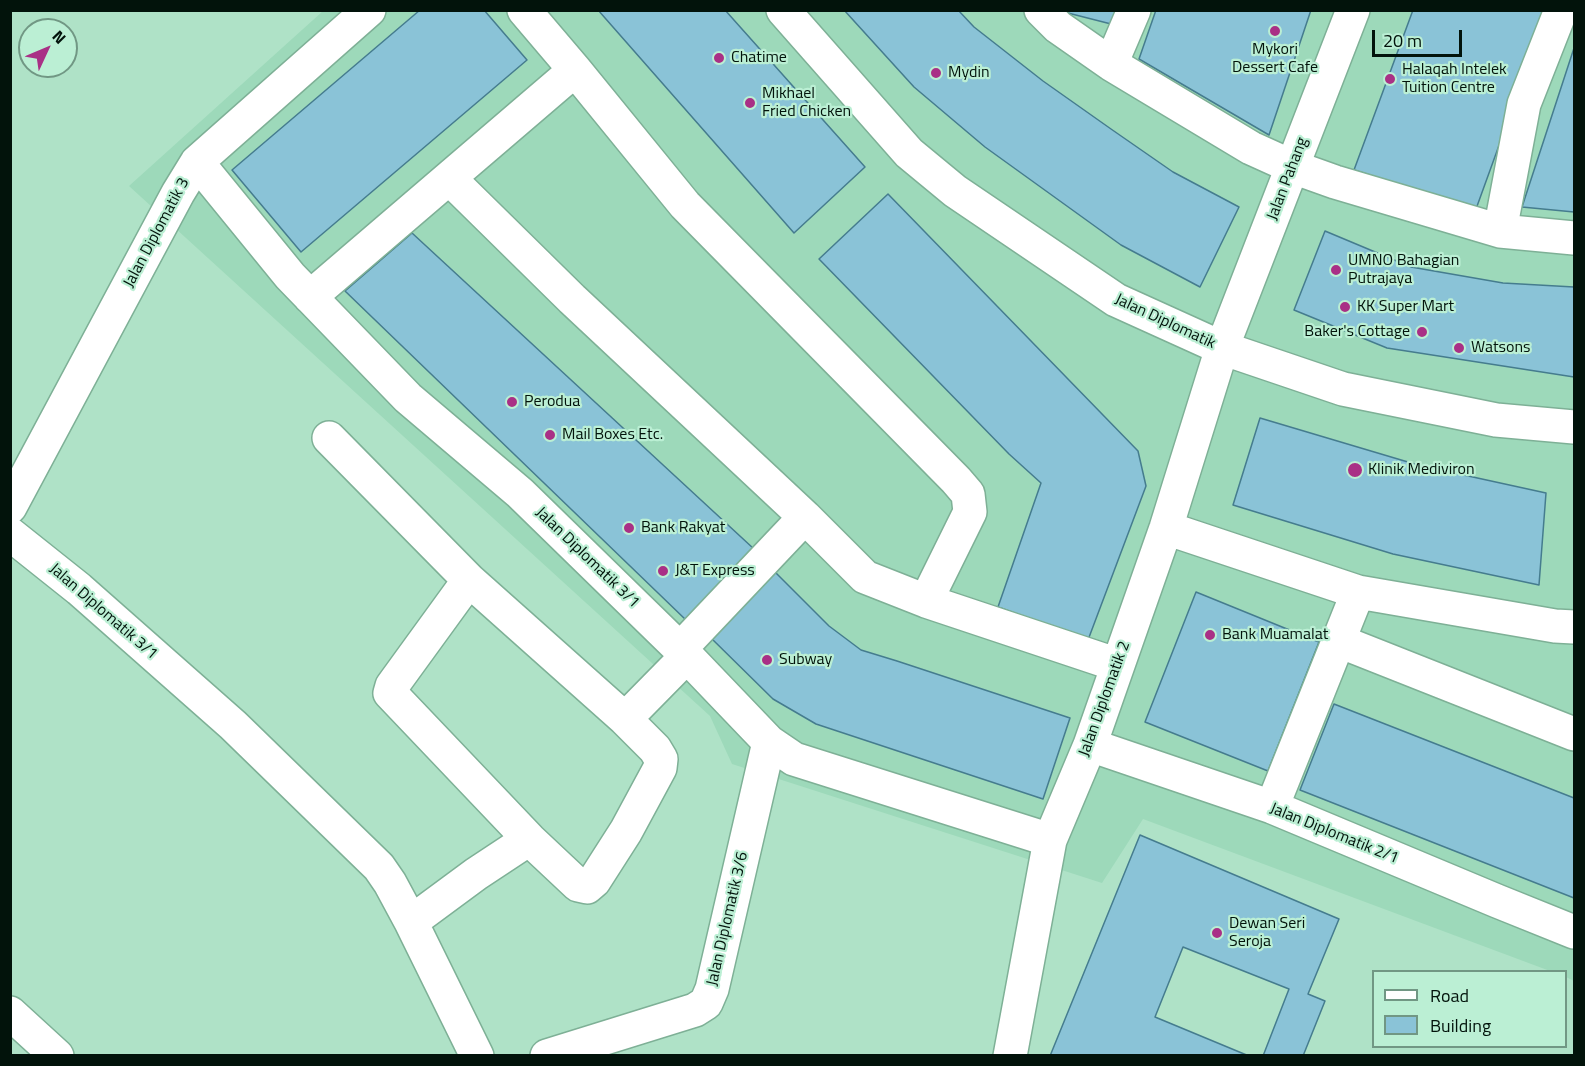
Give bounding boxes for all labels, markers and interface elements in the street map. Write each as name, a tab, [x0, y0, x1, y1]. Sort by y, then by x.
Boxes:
north arrow	[18, 18, 78, 78]
scale bar	[1375, 18, 1465, 56]
marker: Mykori Dessert Cafe	[1268, 24, 1282, 38]
text: N	[47, 25, 72, 49]
text: 20 m	[1383, 27, 1422, 54]
place label: Mykori Dessert Cafe	[1232, 40, 1318, 78]
place label: Chatime	[731, 48, 787, 68]
marker: Chatime	[712, 51, 726, 65]
place label: Halaqah Intelek Tuition Centre	[1402, 60, 1507, 98]
place label: Mydin	[948, 63, 990, 83]
marker: Mydin	[929, 66, 943, 80]
marker: Halaqah Intelek Tuition Centre	[1383, 72, 1397, 86]
place label: Mikhael Fried Chicken	[762, 84, 851, 122]
marker: Mikhael Fried Chicken	[743, 96, 757, 110]
street label: Jalan Pahang	[1263, 135, 1313, 223]
street label: Jalan Diplomatik 3	[120, 175, 194, 291]
place label: UMNO Bahagian Putrajaya	[1348, 251, 1459, 289]
marker: UMNO Bahagian Putrajaya	[1329, 263, 1343, 277]
street label: Jalan Diplomatik	[1112, 290, 1218, 354]
place label: KK Super Mart	[1357, 297, 1454, 317]
marker: KK Super Mart	[1338, 300, 1352, 314]
place label: Baker's Cottage	[1304, 322, 1410, 342]
marker: Baker's Cottage	[1415, 325, 1429, 339]
place label: Watsons	[1471, 338, 1530, 358]
marker: Watsons	[1452, 341, 1466, 355]
place label: Perodua	[524, 392, 580, 412]
marker: Perodua	[505, 395, 519, 409]
place label: Mail Boxes Etc.	[562, 425, 663, 445]
marker: Mail Boxes Etc.	[543, 428, 557, 442]
place label: Klinik Mediviron	[1368, 460, 1475, 480]
marker: Klinik Mediviron	[1346, 461, 1364, 479]
street label: Jalan Diplomatik 3/1	[531, 503, 643, 613]
place label: Bank Rakyat	[641, 518, 725, 538]
marker: Bank Rakyat	[622, 521, 636, 535]
street label: Jalan Diplomatik 3/1	[45, 560, 161, 664]
place label: J&T Express	[675, 561, 755, 581]
marker: J&T Express	[656, 564, 670, 578]
place label: Bank Muamalat	[1222, 625, 1328, 645]
marker: Bank Muamalat	[1203, 628, 1217, 642]
street label: Jalan Diplomatik 2	[1075, 639, 1135, 759]
place label: Subway	[779, 650, 832, 670]
marker: Subway	[760, 653, 774, 667]
street label: Jalan Diplomatik 2/1	[1267, 799, 1401, 869]
street label: Jalan Diplomatik 3/6	[703, 850, 753, 988]
place label: Dewan Seri Seroja	[1229, 914, 1305, 952]
marker: Dewan Seri Seroja	[1210, 926, 1224, 940]
legend	[1372, 970, 1567, 1048]
text: Road	[1430, 982, 1469, 1009]
text: Building	[1430, 1012, 1491, 1039]

